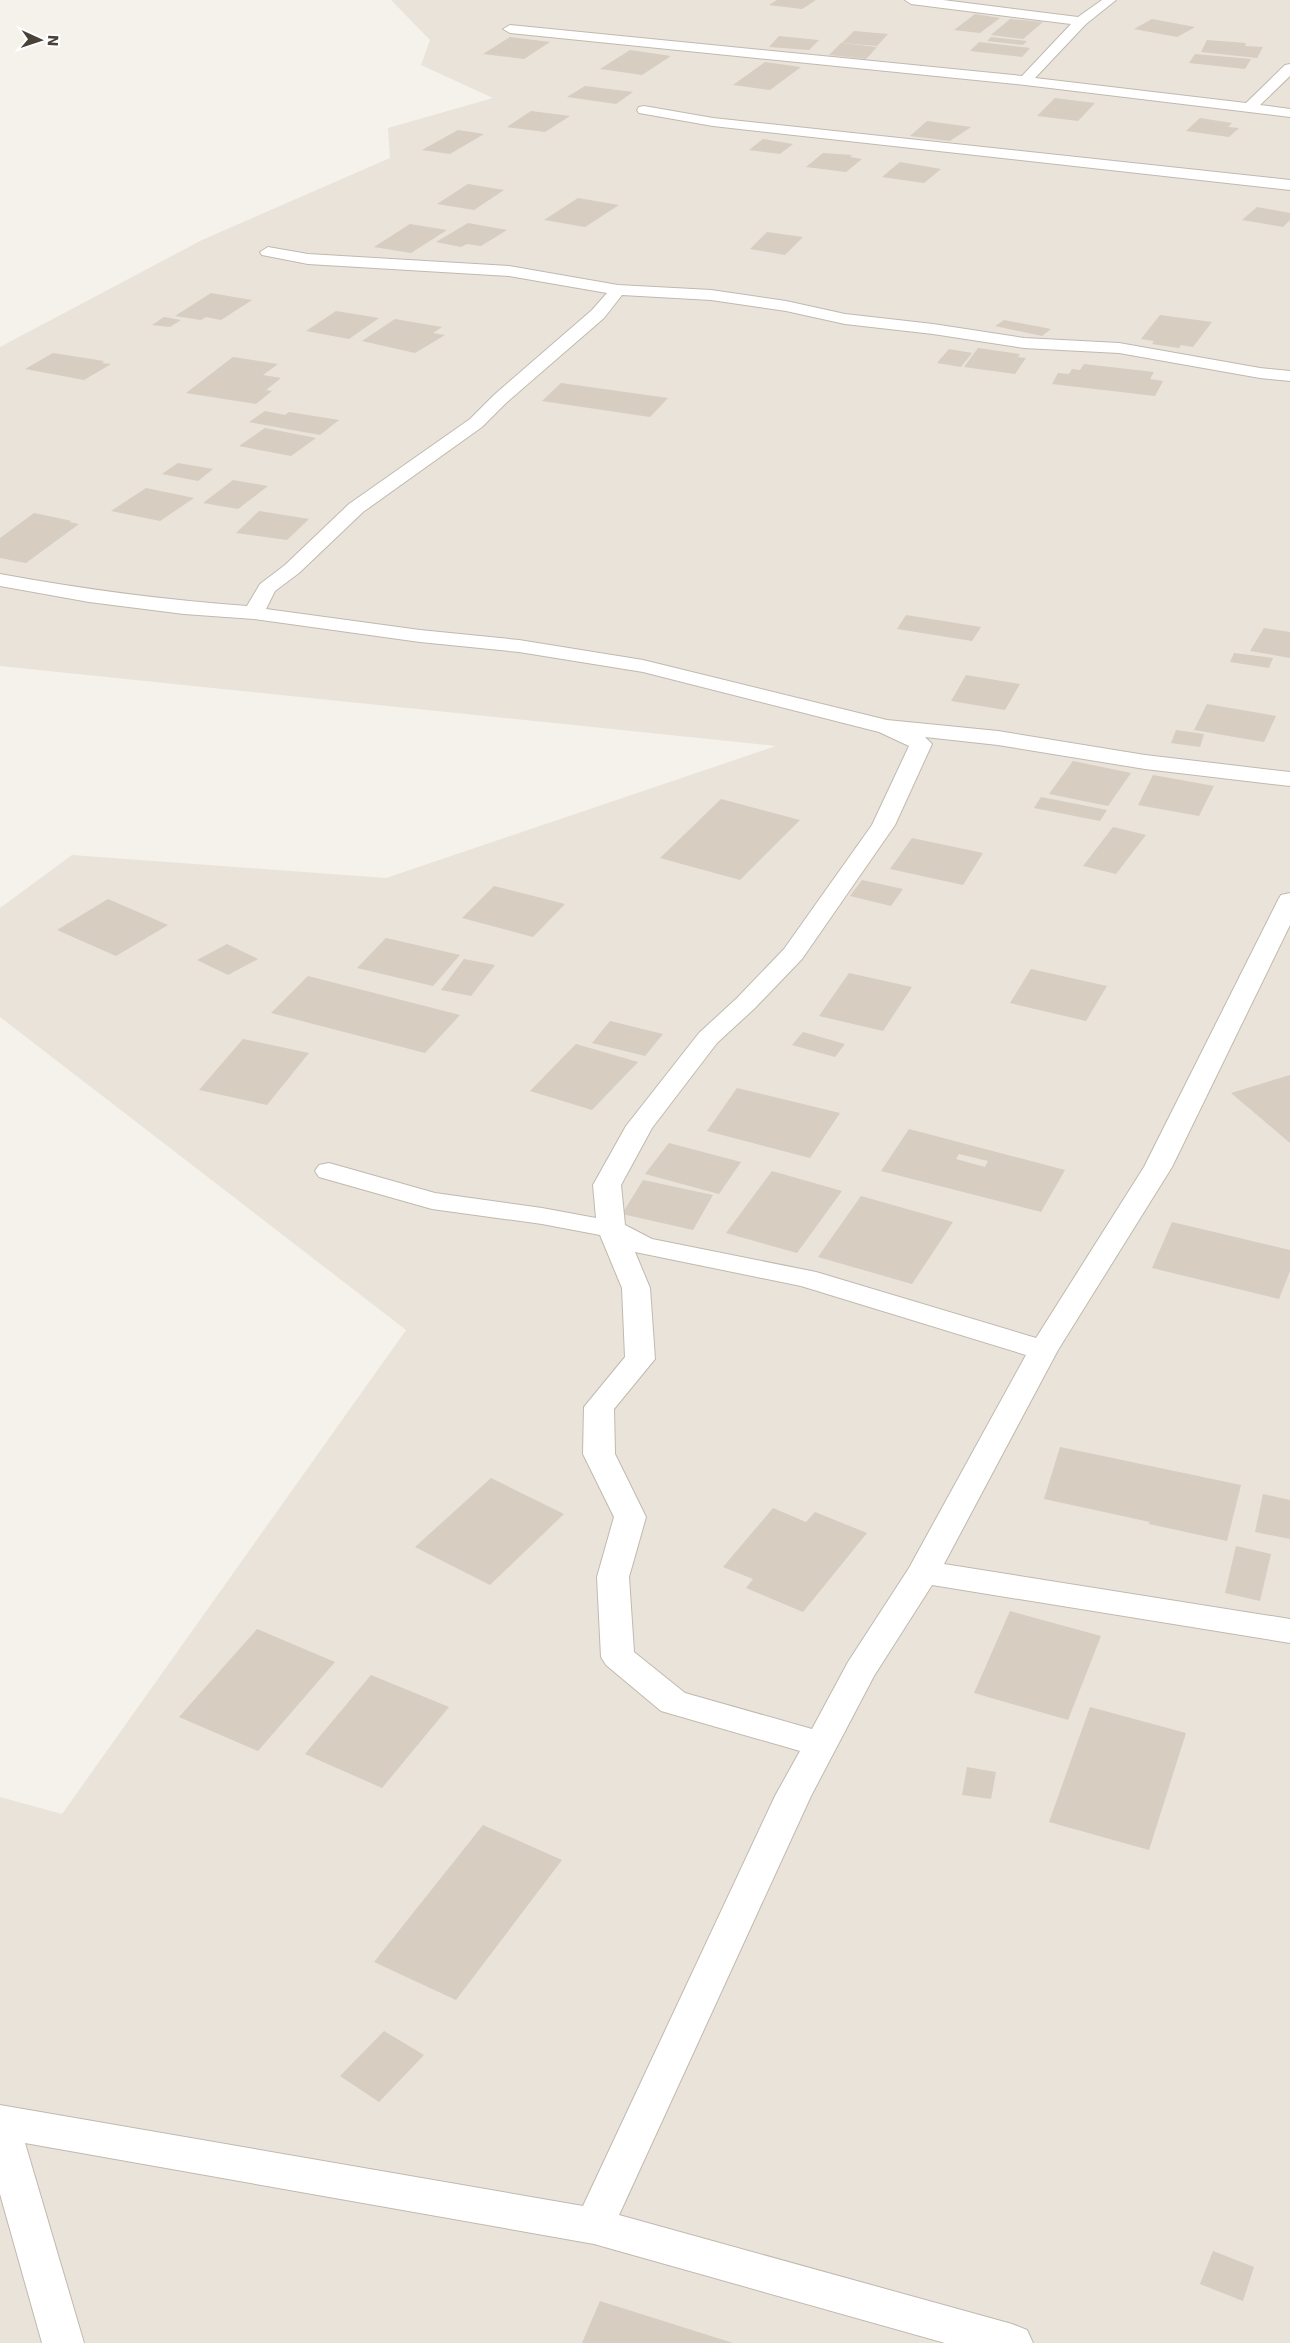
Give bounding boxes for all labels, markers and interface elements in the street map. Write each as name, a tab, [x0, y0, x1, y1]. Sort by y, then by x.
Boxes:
north arrow	[15, 15, 65, 65]
text: N	[45, 34, 61, 47]

